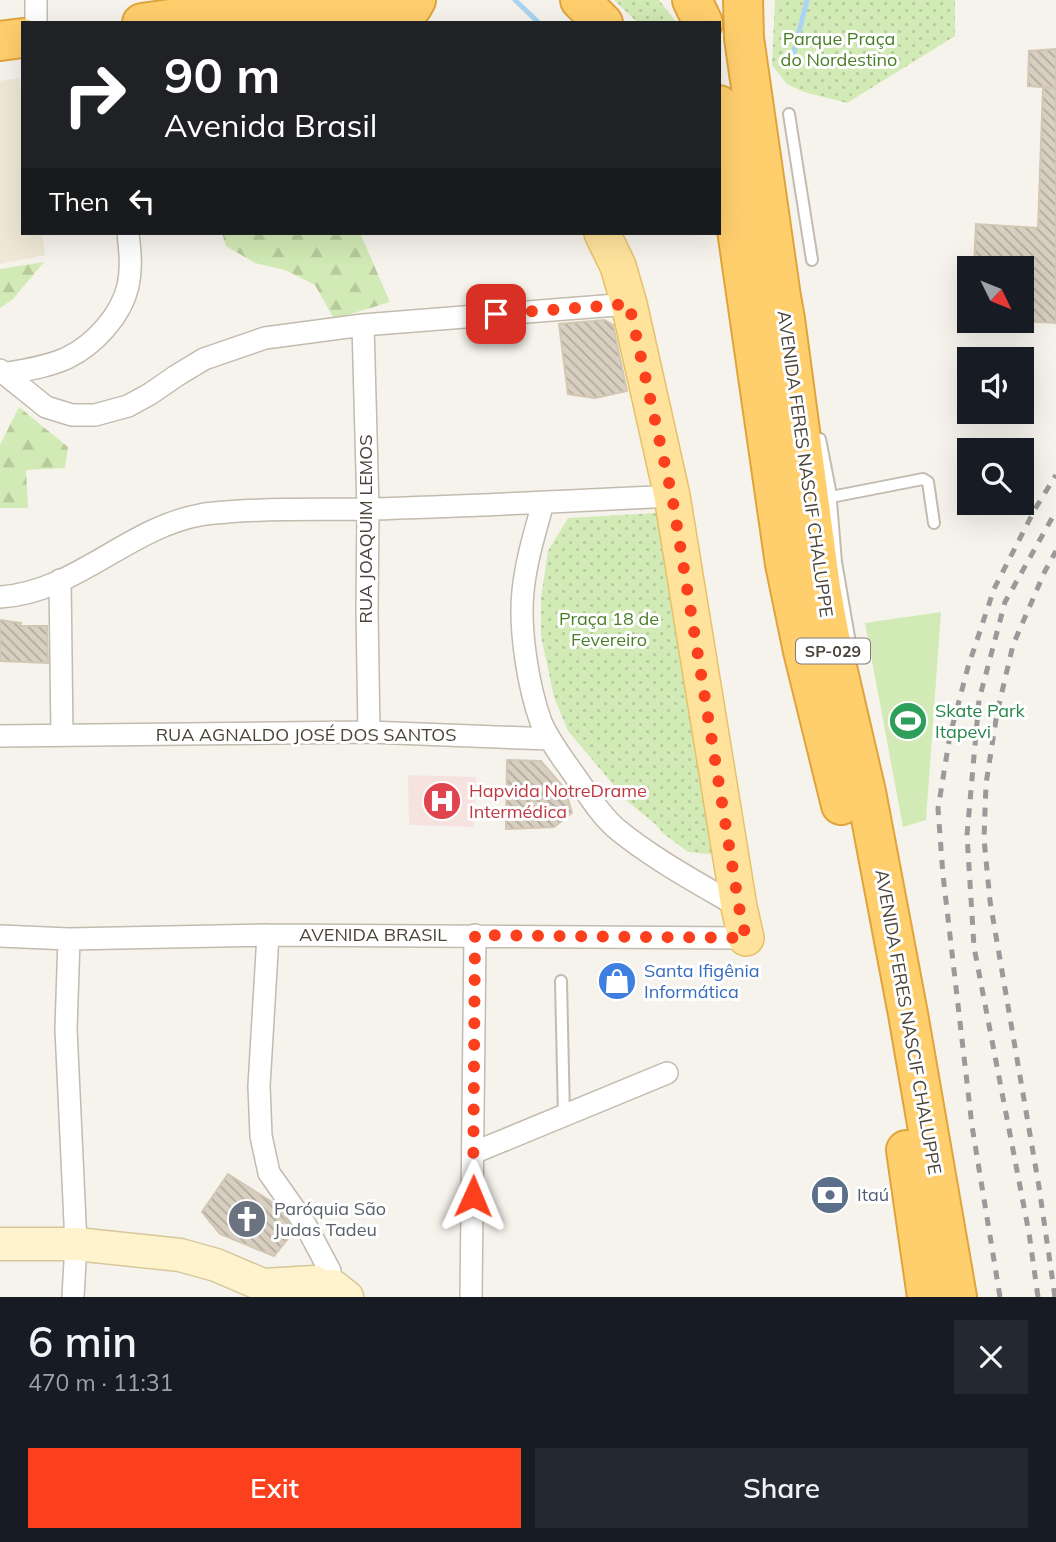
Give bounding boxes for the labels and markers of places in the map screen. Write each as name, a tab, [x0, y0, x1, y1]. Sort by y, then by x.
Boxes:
pin	[466, 284, 526, 344]
place label: Skate Park Itapevi	[935, 699, 1026, 743]
sports icon: Skate Park Itapevi	[887, 700, 929, 742]
place label: Hapvida NotreDrame Intermédica	[469, 779, 647, 823]
hospital icon: Hapvida NotreDrame Intermédica	[421, 780, 463, 822]
place label: Santa Ifigênia Informática	[644, 959, 760, 1003]
shop icon: Santa Ifigênia Informática	[596, 960, 638, 1002]
bank icon: Itaú	[809, 1174, 851, 1216]
place label: Itaú	[857, 1183, 889, 1206]
place label: Paróquia São Judas Tadeu	[274, 1197, 386, 1241]
church icon: Paróquia São Judas Tadeu	[226, 1198, 268, 1240]

